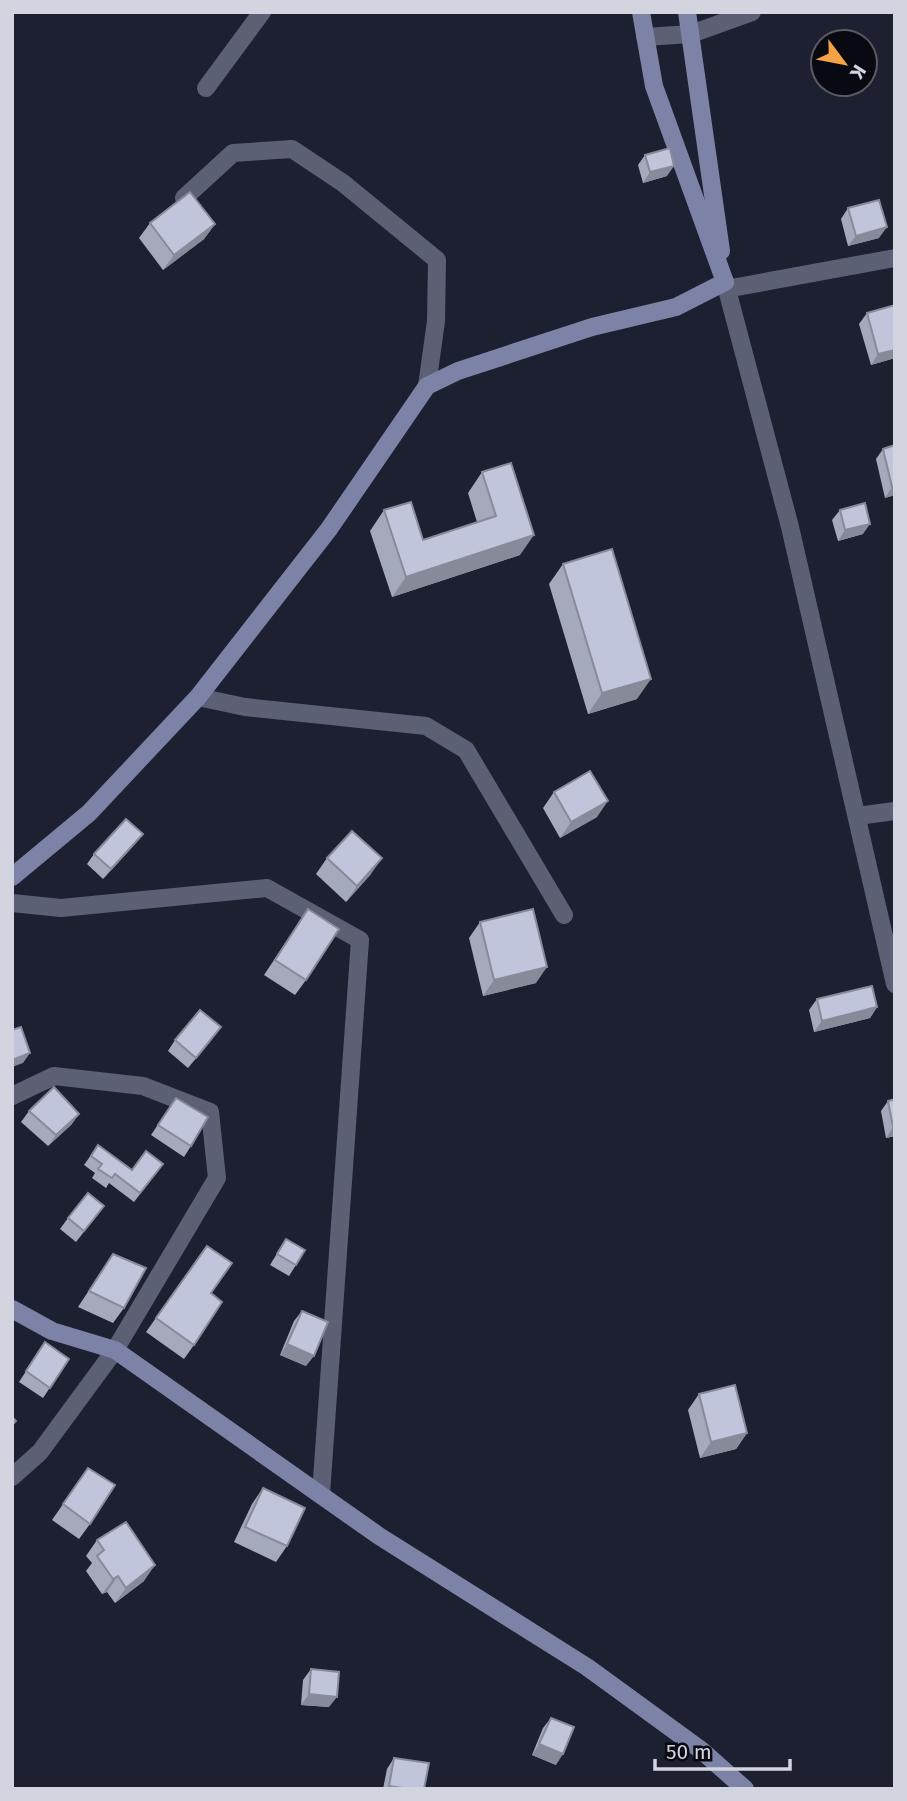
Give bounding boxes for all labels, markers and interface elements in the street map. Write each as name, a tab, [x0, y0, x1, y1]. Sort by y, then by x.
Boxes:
north arrow	[809, 28, 879, 98]
text: K	[845, 61, 871, 84]
scale bar	[655, 1728, 790, 1772]
text: 50 m	[666, 1739, 712, 1765]

